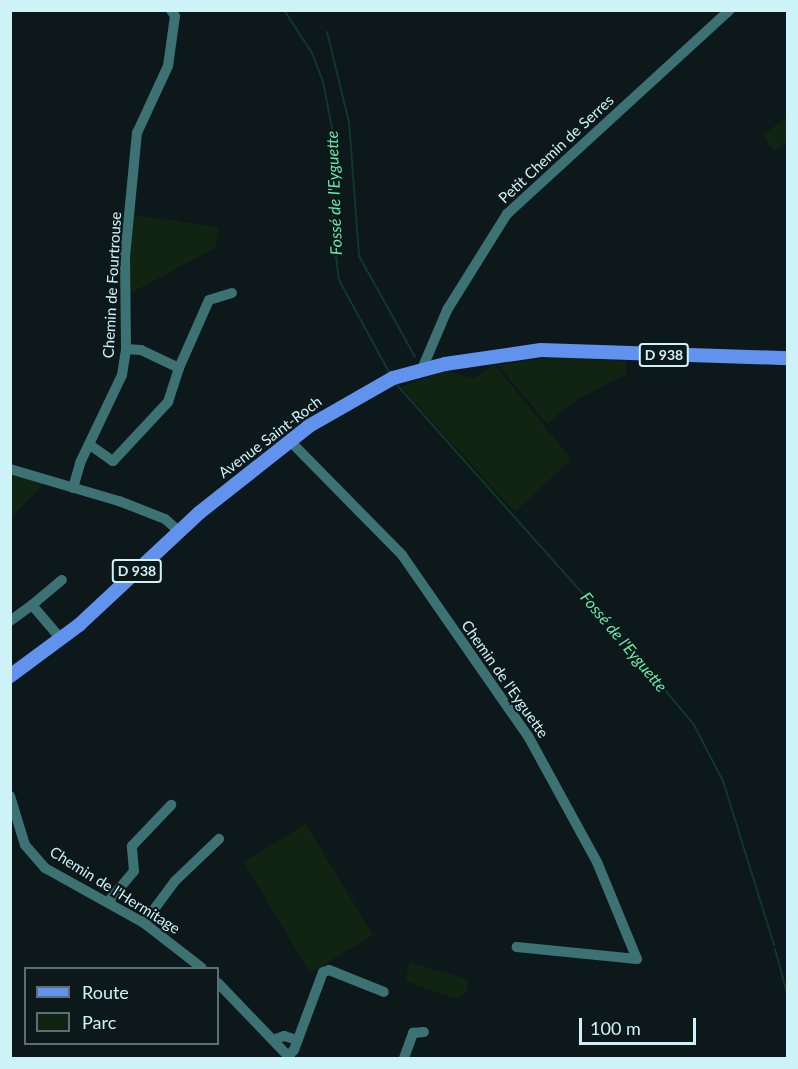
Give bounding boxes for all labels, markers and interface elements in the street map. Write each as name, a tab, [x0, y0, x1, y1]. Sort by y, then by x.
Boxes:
street label: Petit Chemin de Serres	[495, 91, 617, 207]
water label: Fossé de l'Eyguette	[322, 131, 346, 255]
street label: Chemin de Fourtrouse	[99, 211, 125, 359]
road number: D 938	[638, 344, 690, 366]
street label: Avenue Saint-Roch	[215, 392, 325, 482]
road number: D 938	[112, 560, 162, 582]
water label: Fossé de l'Eyguette	[577, 588, 671, 696]
street label: Chemin de l'Eyguette	[458, 617, 552, 741]
street label: Chemin de l'Hermitage	[47, 843, 183, 937]
legend	[24, 967, 219, 1045]
text: Route	[82, 981, 129, 1003]
scale bar	[582, 1006, 699, 1044]
text: Parc	[82, 1011, 116, 1033]
text: 100 m	[590, 1017, 641, 1039]

